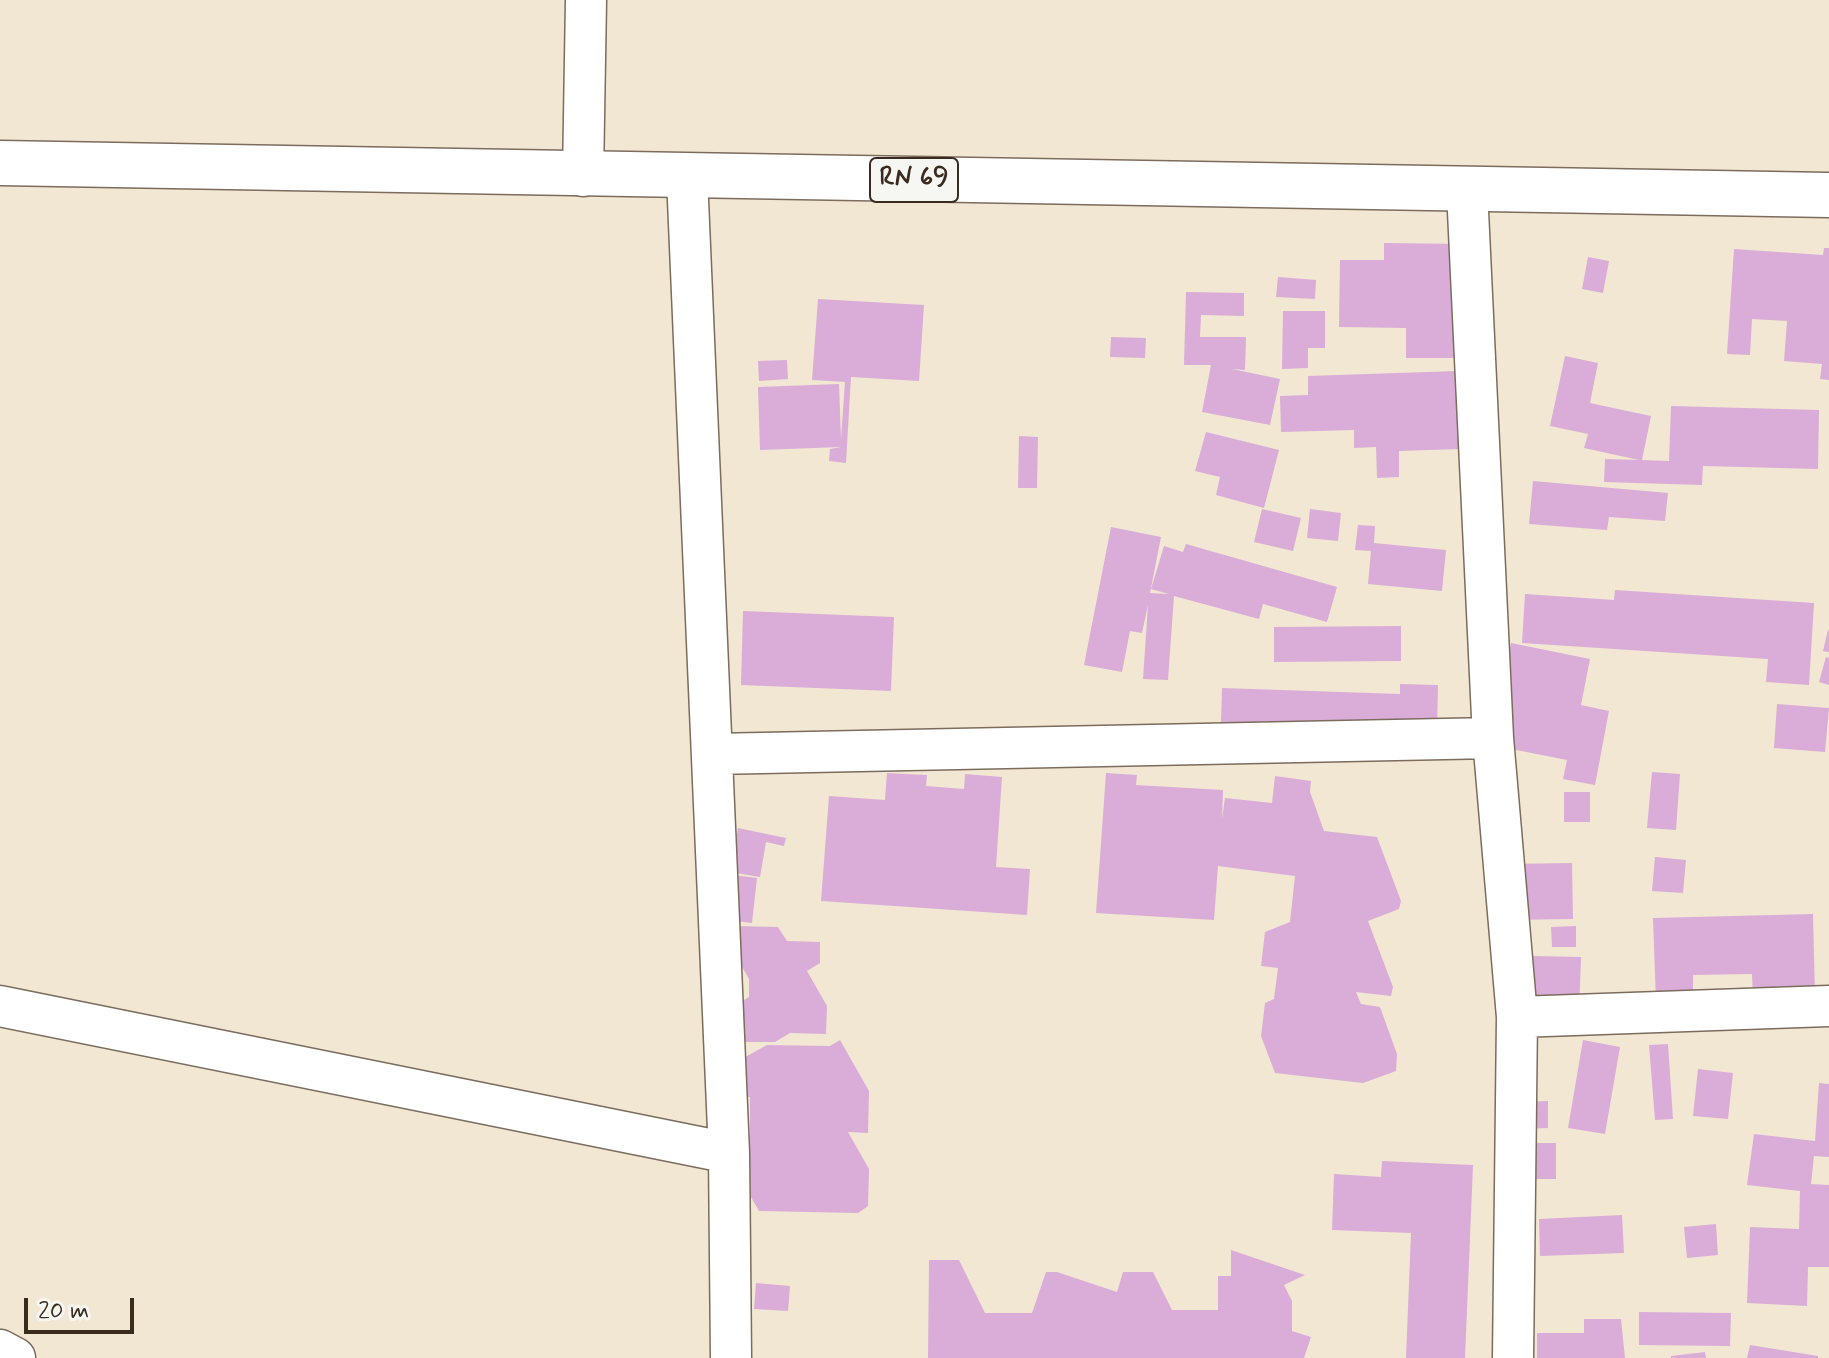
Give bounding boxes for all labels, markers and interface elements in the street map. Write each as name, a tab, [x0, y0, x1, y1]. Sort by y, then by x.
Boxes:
road number: RN 69	[870, 158, 958, 202]
scale bar	[28, 1282, 138, 1332]
text: 20 m	[38, 1296, 89, 1327]

